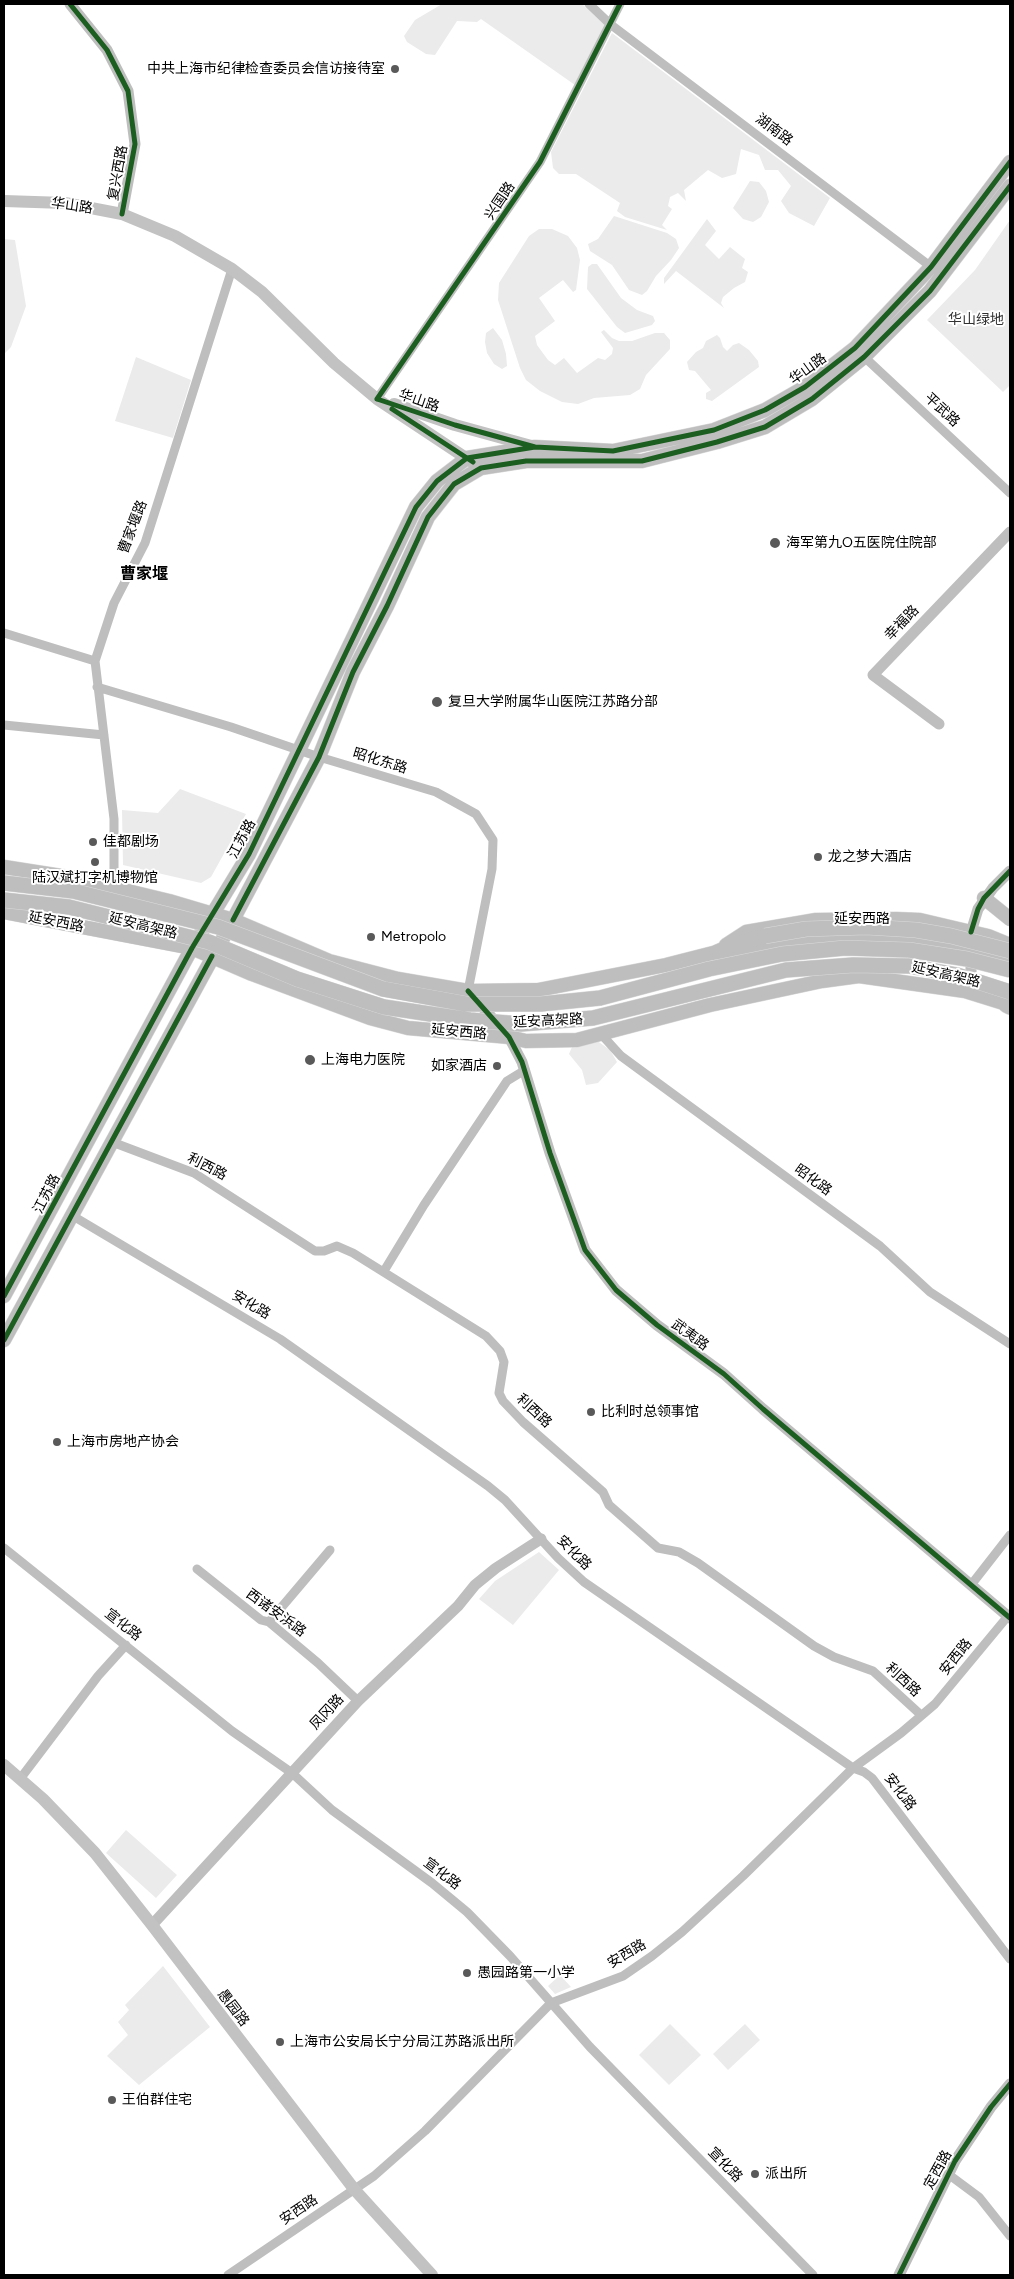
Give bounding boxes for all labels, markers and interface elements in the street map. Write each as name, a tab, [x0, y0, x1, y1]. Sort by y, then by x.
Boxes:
place label: 中共上海市纪律检查委员会信访接待室	[147, 61, 385, 77]
marker: 中共上海市纪律检查委员会信访接待室	[389, 63, 401, 75]
street label: 湖南路	[752, 111, 796, 149]
street label: 复兴西路	[105, 144, 131, 202]
street label: 兴国路	[481, 179, 519, 223]
street label: 华山路	[50, 195, 94, 217]
park label: 华山绿地	[948, 312, 1004, 328]
street label: 华山路	[786, 350, 830, 388]
street label: 华山路	[396, 386, 442, 416]
street label: 平武路	[921, 390, 963, 430]
street label: 曹家堰路	[115, 498, 151, 556]
place label: 海军第九O五医院住院部	[786, 535, 937, 551]
marker: 海军第九O五医院住院部	[768, 536, 782, 550]
district label: 曹家堰	[120, 564, 168, 584]
street label: 幸福路	[881, 602, 923, 644]
place label: 复旦大学附属华山医院江苏路分部	[448, 694, 658, 710]
marker: 复旦大学附属华山医院江苏路分部	[430, 695, 444, 709]
street label: 昭化东路	[351, 745, 409, 777]
street label: 江苏路	[225, 817, 259, 861]
place label: 佳都剧场	[103, 834, 159, 850]
marker: 佳都剧场	[87, 836, 99, 848]
place label: 龙之梦大酒店	[828, 849, 912, 865]
marker: 龙之梦大酒店	[812, 851, 824, 863]
marker: 陆汉斌打字机博物馆	[89, 856, 101, 868]
place label: 陆汉斌打字机博物馆	[32, 870, 158, 886]
street label: 延安西路	[27, 908, 85, 936]
street label: 延安高架路	[107, 909, 179, 943]
street label: 延安西路	[834, 911, 890, 927]
place label: Metropolo	[381, 929, 446, 945]
marker: Metropolo	[365, 931, 377, 943]
street label: 延安高架路	[910, 959, 982, 991]
street label: 延安高架路	[513, 1011, 583, 1031]
street label: 延安西路	[430, 1021, 488, 1043]
place label: 上海电力医院	[321, 1052, 405, 1068]
marker: 上海电力医院	[303, 1053, 317, 1067]
place label: 如家酒店	[431, 1058, 487, 1074]
marker: 如家酒店	[491, 1060, 503, 1072]
street label: 利西路	[184, 1150, 230, 1184]
street label: 昭化路	[791, 1161, 835, 1199]
street label: 江苏路	[30, 1171, 64, 1217]
street label: 安化路	[229, 1287, 273, 1323]
street label: 武夷路	[668, 1316, 712, 1354]
street label: 利西路	[513, 1391, 555, 1431]
place label: 比利时总领事馆	[601, 1404, 699, 1420]
marker: 比利时总领事馆	[585, 1406, 597, 1418]
place label: 上海市房地产协会	[67, 1434, 179, 1450]
marker: 上海市房地产协会	[51, 1436, 63, 1448]
street label: 安化路	[553, 1532, 595, 1574]
street label: 西诸安浜路	[243, 1586, 309, 1640]
street label: 宣化路	[101, 1605, 145, 1645]
street label: 安西路	[936, 1635, 976, 1679]
street label: 利西路	[882, 1660, 924, 1700]
street label: 凤冈路	[307, 1691, 347, 1733]
street label: 安化路	[881, 1770, 919, 1814]
street label: 宣化路	[420, 1855, 464, 1893]
street label: 安西路	[605, 1936, 649, 1972]
place label: 愚园路第一小学	[477, 1965, 575, 1981]
marker: 愚园路第一小学	[461, 1967, 473, 1979]
street label: 愚园路	[214, 1986, 252, 2030]
place label: 上海市公安局长宁分局江苏路派出所	[290, 2034, 514, 2050]
marker: 上海市公安局长宁分局江苏路派出所	[274, 2036, 286, 2048]
place label: 王伯群住宅	[122, 2092, 192, 2108]
marker: 王伯群住宅	[106, 2094, 118, 2106]
street label: 宣化路	[704, 2144, 746, 2186]
street label: 定西路	[920, 2148, 956, 2192]
place label: 派出所	[765, 2166, 807, 2182]
marker: 派出所	[749, 2168, 761, 2180]
street label: 安西路	[277, 2191, 321, 2229]

